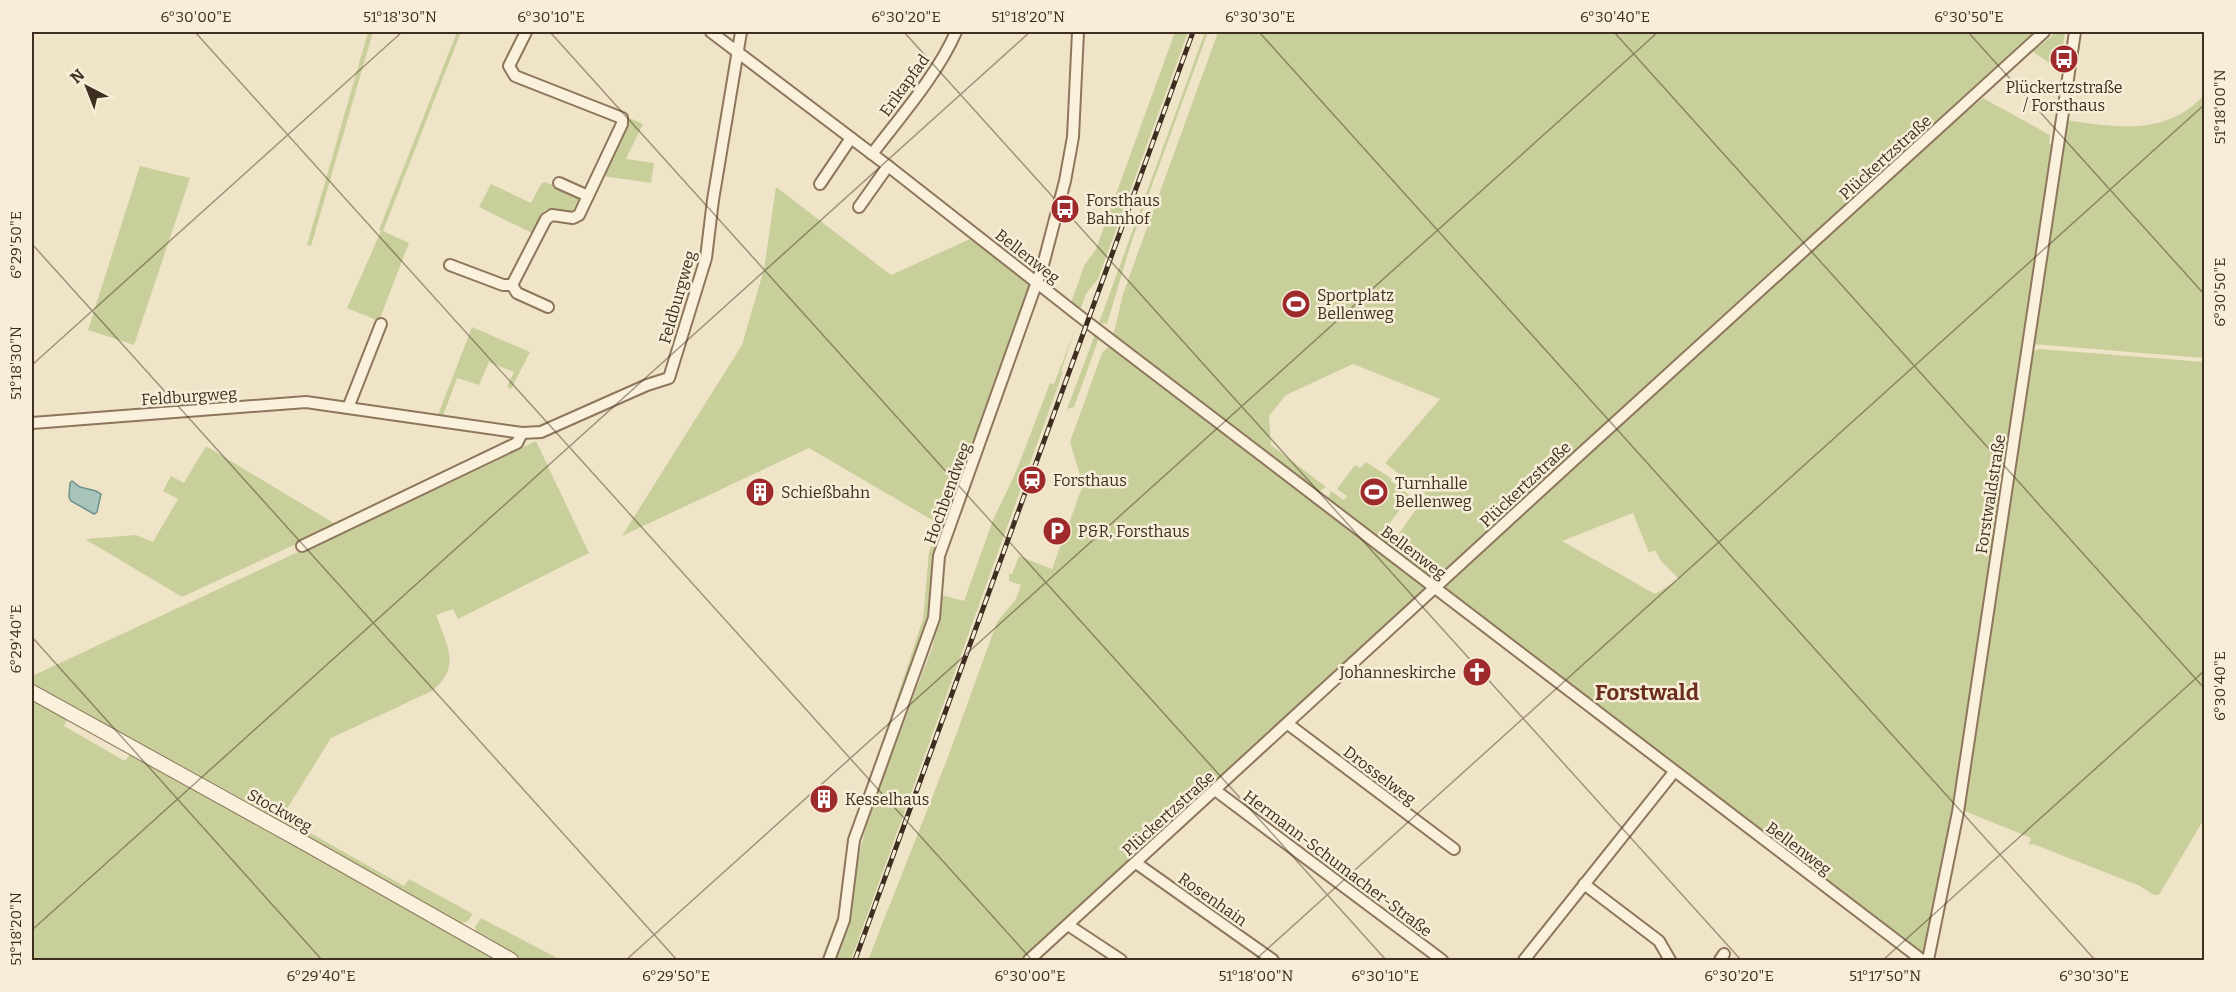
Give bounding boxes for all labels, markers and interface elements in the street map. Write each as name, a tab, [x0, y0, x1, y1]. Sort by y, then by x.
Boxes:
text: 6°30'00"E	[161, 8, 231, 26]
text: 51°18'30"N	[363, 8, 437, 26]
text: 6°30'10"E	[517, 8, 585, 26]
text: 6°30'20"E	[871, 8, 941, 26]
text: 51°18'20"N	[991, 8, 1065, 26]
text: 6°30'30"E	[1225, 8, 1295, 26]
text: 6°30'40"E	[1580, 8, 1650, 26]
text: 6°30'50"E	[1934, 8, 2004, 26]
bus stop icon: Plückertzstraße / Forsthaus	[2048, 43, 2080, 75]
street label: Erikapfad	[876, 50, 934, 120]
north arrow	[57, 57, 117, 117]
text: N	[66, 65, 88, 87]
text: 51°18'00"N	[2211, 69, 2229, 145]
place label: Plückertzstraße / Forsthaus	[2005, 78, 2123, 115]
street label: Plückertzstraße	[1835, 111, 1935, 204]
place label: Forsthaus Bahnhof	[1086, 191, 1160, 228]
bus stop icon: Forsthaus Bahnhof	[1049, 193, 1081, 225]
text: 6°29'50"E	[7, 211, 25, 279]
street label: Bellenweg	[992, 225, 1064, 288]
street label: Feldburgweg	[655, 248, 700, 346]
text: 6°30'50"E	[2211, 257, 2229, 327]
place label: Sportplatz Bellenweg	[1317, 286, 1394, 323]
sports icon: Sportplatz Bellenweg	[1280, 288, 1312, 320]
text: 51°18'30"N	[7, 326, 25, 400]
street label: Feldburgweg	[140, 384, 238, 409]
street label: Forstwaldstraße	[1972, 433, 2009, 555]
street label: Plückertzstraße	[1476, 437, 1575, 531]
street label: Hochbendweg	[920, 440, 975, 547]
station icon: Forsthaus	[1016, 464, 1048, 496]
place label: Forsthaus	[1053, 471, 1127, 490]
place label: Turnhalle Bellenweg	[1395, 474, 1472, 511]
building icon: Schießbahn	[744, 476, 776, 508]
sports icon: Turnhalle Bellenweg	[1358, 476, 1390, 508]
place label: Schießbahn	[781, 483, 870, 502]
parking icon: P&R, Forsthaus	[1041, 515, 1073, 547]
place label: P&R, Forsthaus	[1078, 522, 1190, 541]
street label: Bellenweg	[1377, 522, 1450, 583]
text: 6°29'40"E	[7, 605, 25, 673]
text: 6°30'40"E	[2211, 651, 2229, 721]
church icon: Johanneskirche	[1461, 656, 1493, 688]
place label: Johanneskirche	[1338, 663, 1456, 682]
district label: Forstwald	[1595, 679, 1699, 706]
street label: Drosselweg	[1340, 742, 1420, 809]
street label: Plückertzstraße	[1118, 767, 1218, 860]
building icon: Kesselhaus	[808, 783, 840, 815]
street label: Stockweg	[244, 785, 316, 836]
street label: Hermann-Schumacher-Straße	[1240, 786, 1436, 941]
place label: Kesselhaus	[845, 790, 929, 809]
street label: Bellenweg	[1762, 818, 1835, 879]
street label: Rosenhain	[1175, 869, 1251, 930]
text: 51°18'20"N	[7, 892, 25, 966]
text: 6°29'40"E	[287, 967, 355, 985]
text: 6°29'50"E	[642, 967, 710, 985]
text: 6°30'00"E	[995, 967, 1065, 985]
text: 51°18'00"N	[1218, 967, 1294, 985]
text: 6°30'10"E	[1351, 967, 1419, 985]
text: 6°30'20"E	[1704, 967, 1774, 985]
text: 51°17'50"N	[1849, 967, 1921, 985]
text: 6°30'30"E	[2059, 967, 2129, 985]

